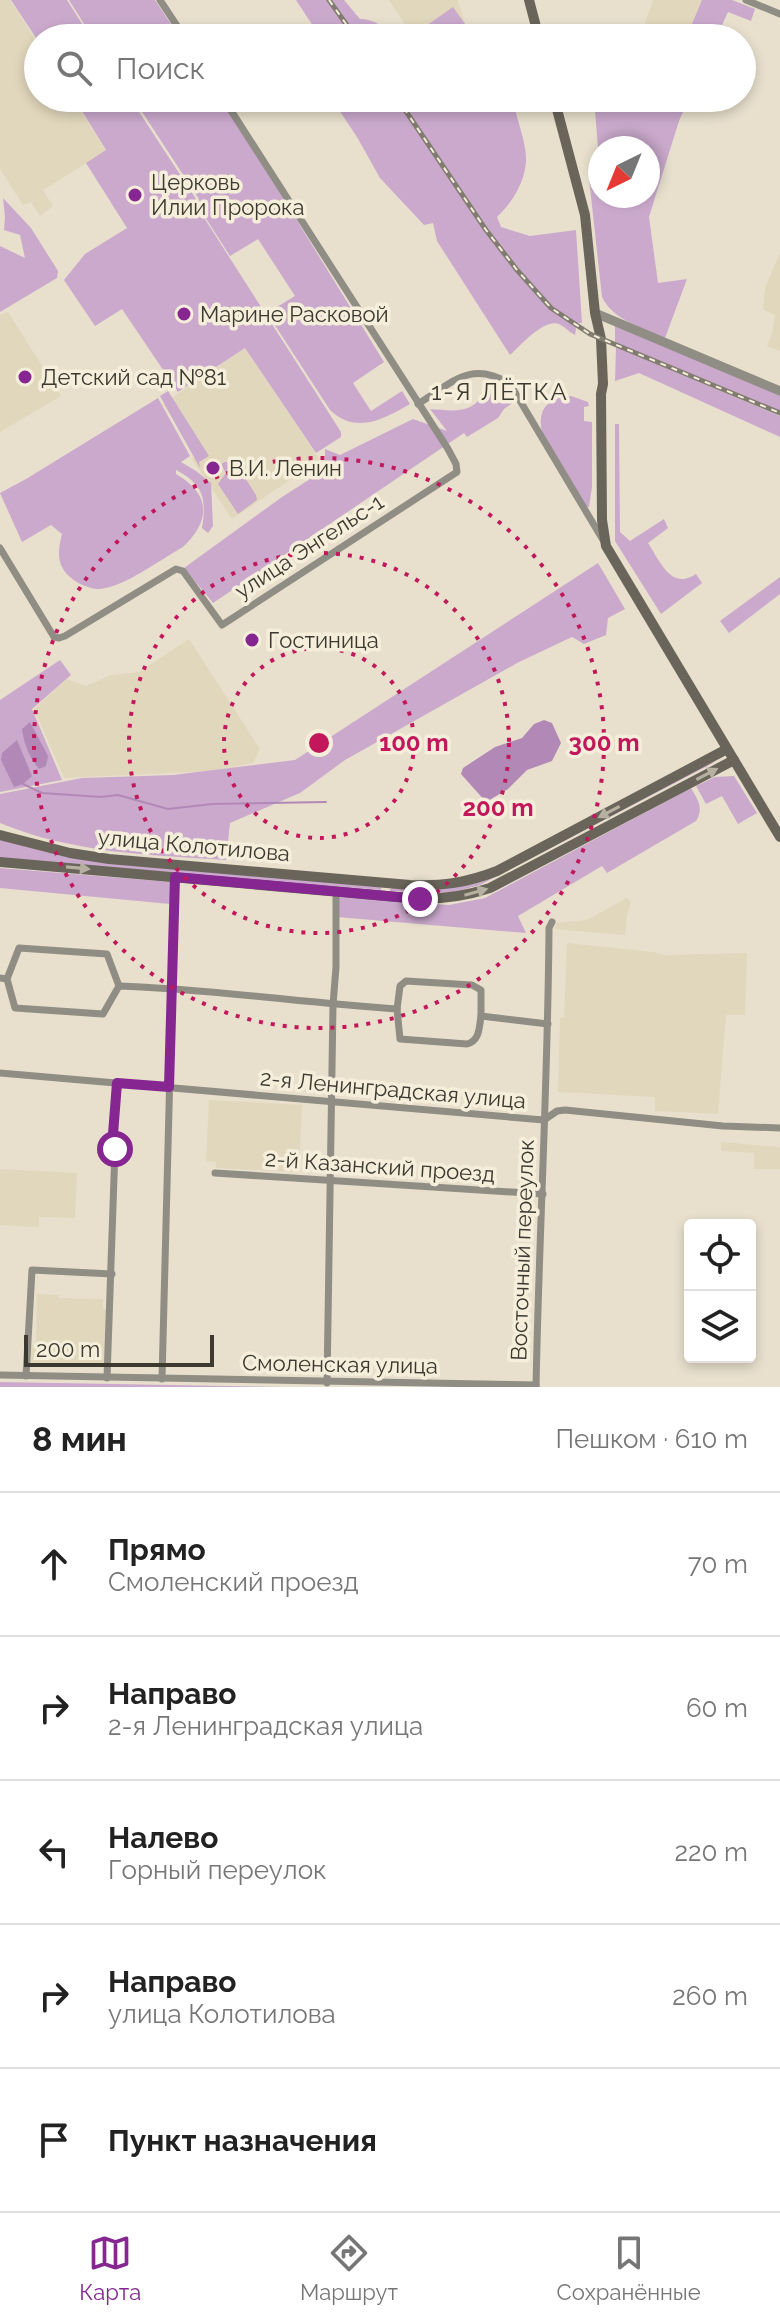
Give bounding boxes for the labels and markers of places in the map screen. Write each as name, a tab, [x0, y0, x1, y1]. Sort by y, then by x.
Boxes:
place label: Церковь Илии Пророка	[151, 169, 304, 220]
marker: Церковь Илии Пророка	[126, 186, 144, 204]
place label: Марине Расковой	[200, 301, 389, 327]
marker: Марине Расковой	[175, 305, 193, 323]
place label: Детский сад №81	[41, 364, 226, 390]
marker: Детский сад №81	[16, 368, 34, 386]
place label: В.И. Ленин	[229, 455, 342, 481]
marker: В.И. Ленин	[204, 459, 222, 477]
place label: Гостиница	[268, 627, 379, 653]
marker: Гостиница	[243, 631, 261, 649]
centre of rings	[305, 729, 333, 757]

